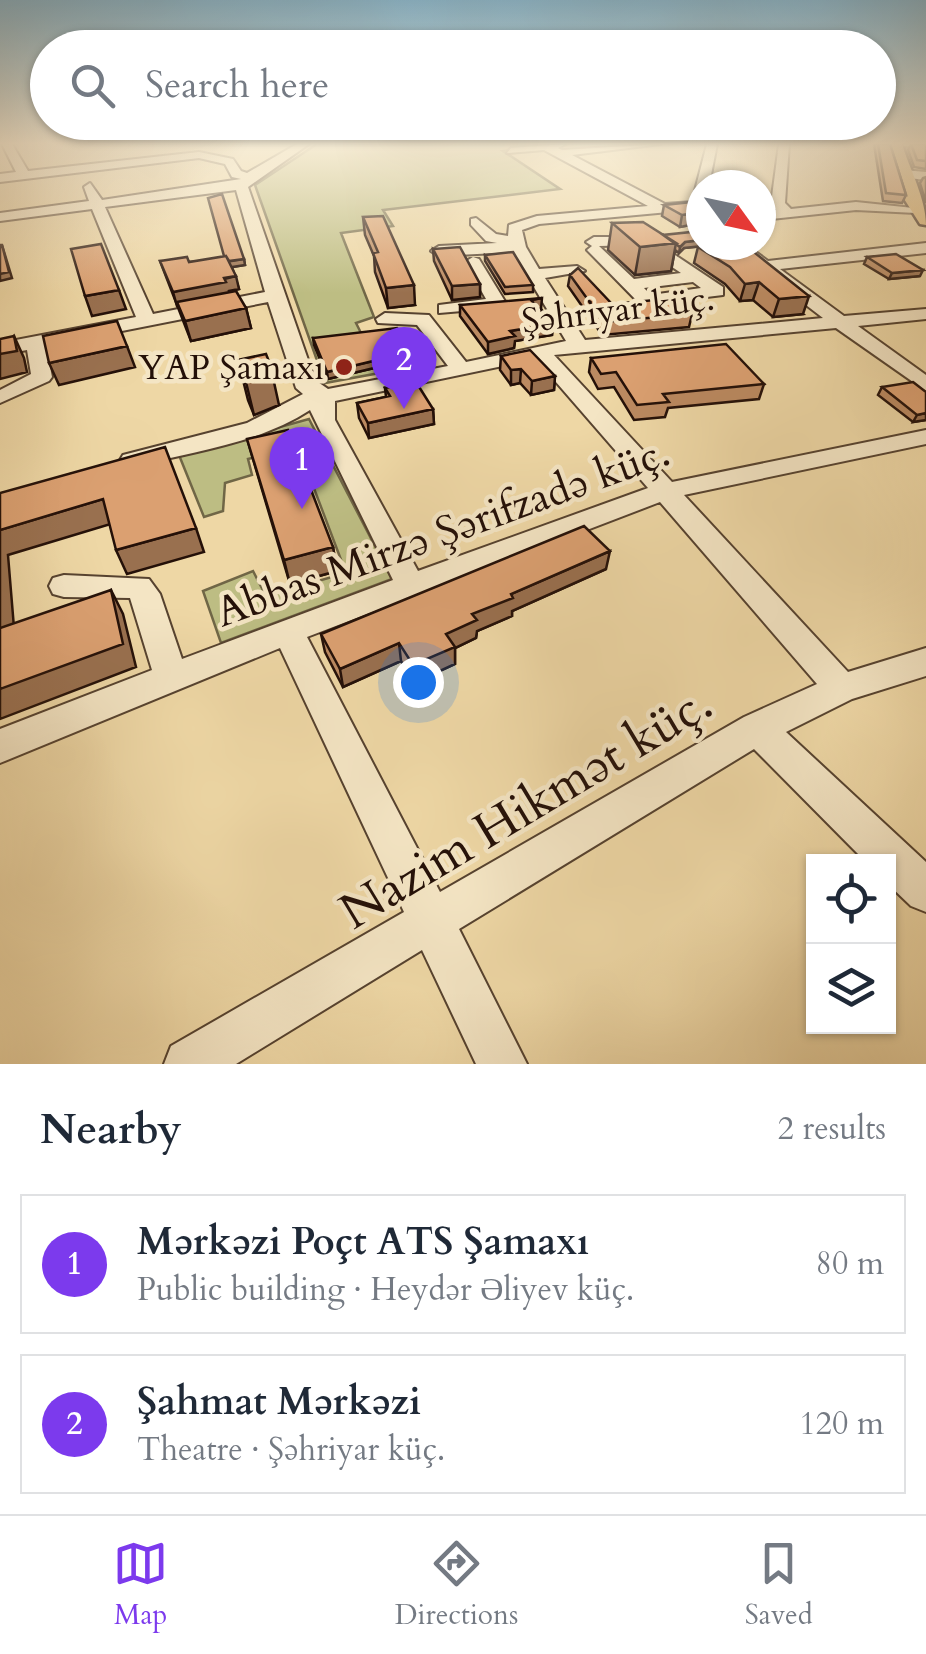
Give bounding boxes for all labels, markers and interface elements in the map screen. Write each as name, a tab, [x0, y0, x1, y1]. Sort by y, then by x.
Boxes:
search box	[30, 30, 896, 140]
icon: search	[65, 58, 120, 113]
text: Search here	[145, 59, 329, 111]
north arrow	[686, 170, 776, 260]
street label: Şəhriyar küç.	[519, 274, 717, 346]
pin: 2	[372, 326, 436, 409]
place label: YAP Şamaxı	[138, 344, 324, 392]
marker: YAP Şamaxı	[333, 356, 355, 378]
street label: Abbas Mirzə Şərifzadə küç.	[208, 424, 677, 641]
pin: 1	[270, 426, 334, 509]
your location	[393, 657, 444, 708]
street label: Nazim Hikmət küç.	[327, 670, 725, 946]
map controls	[806, 854, 896, 1034]
button: locate	[806, 854, 896, 944]
button: layers	[806, 944, 896, 1034]
text: Nearby	[40, 1101, 182, 1158]
text: 2 results	[778, 1107, 886, 1151]
text: Mərkəzi Poçt ATS Şamaxı	[137, 1216, 589, 1268]
text: 1	[66, 1242, 83, 1286]
text: 80 m	[816, 1242, 884, 1286]
text: Public building · Heydər Əliyev küç.	[137, 1268, 634, 1312]
text: Şahmat Mərkəzi	[137, 1376, 421, 1428]
text: 2	[66, 1402, 83, 1446]
text: 120 m	[799, 1402, 884, 1446]
text: Theatre · Şəhriyar küç.	[137, 1428, 445, 1472]
tab: Map	[113, 1536, 168, 1634]
tab: Directions	[395, 1536, 518, 1634]
tab: Saved	[745, 1536, 813, 1634]

